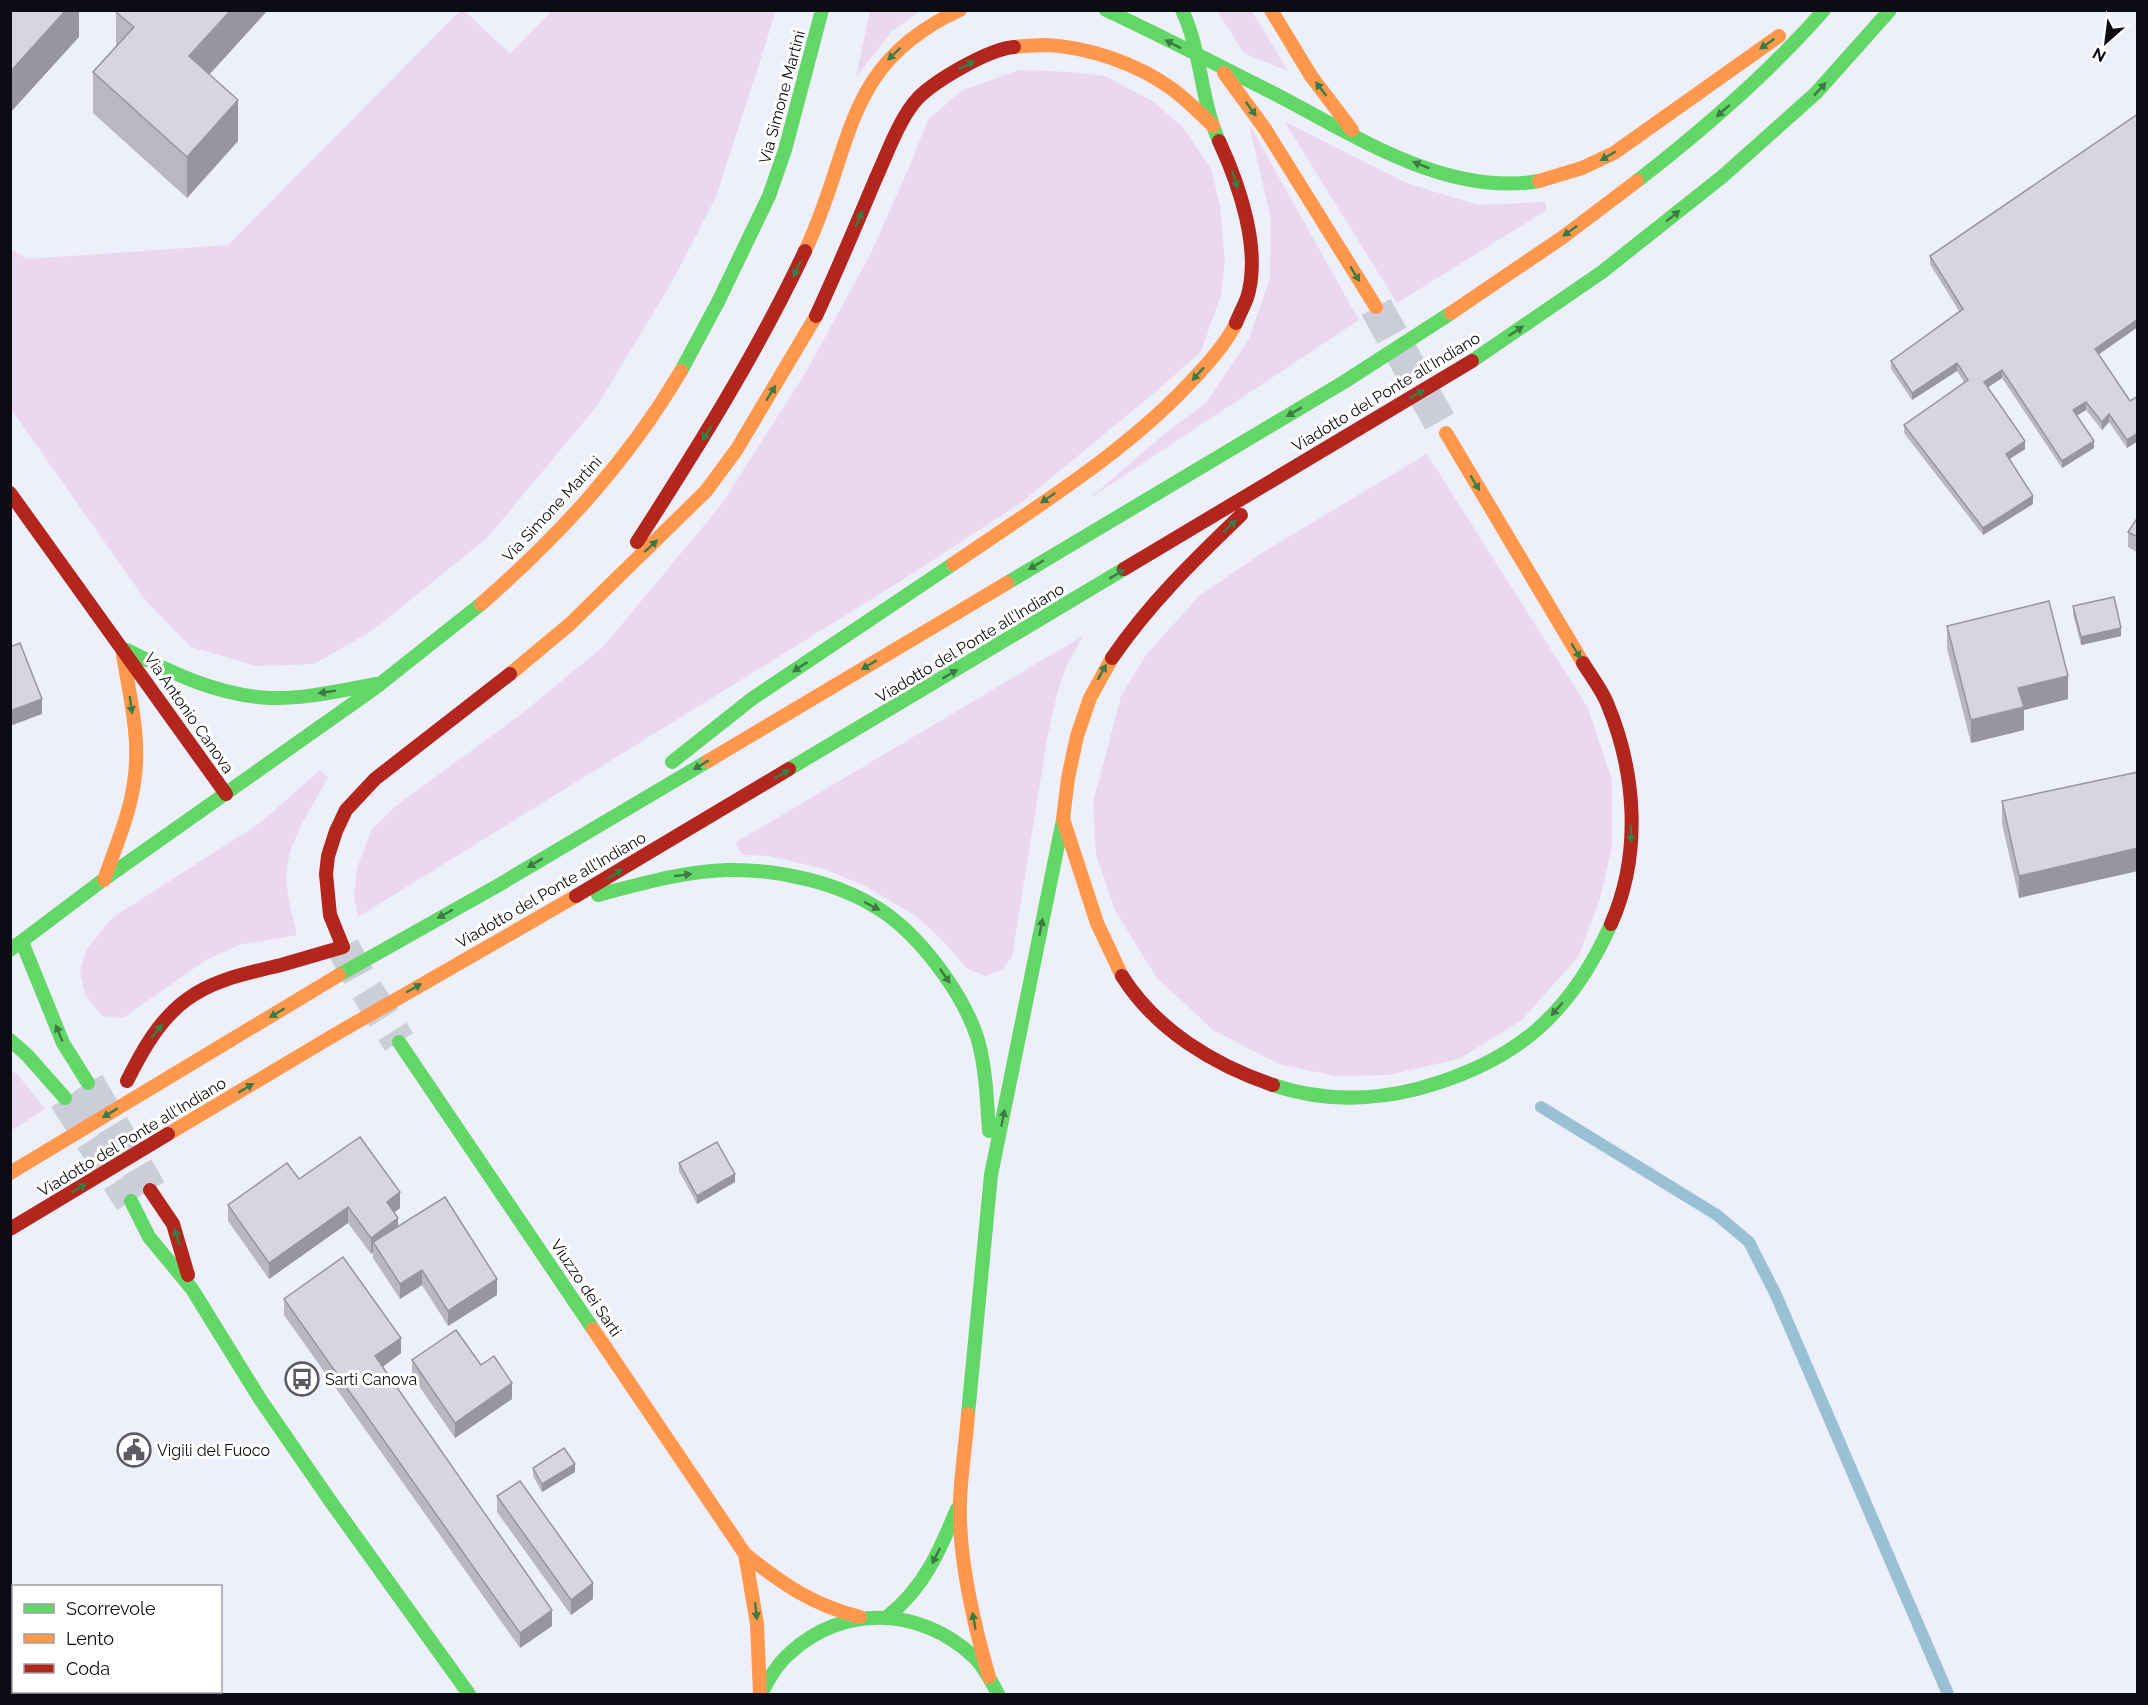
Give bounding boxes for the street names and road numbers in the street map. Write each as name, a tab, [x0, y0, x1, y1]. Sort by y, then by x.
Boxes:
street label: Via Simone Martini	[755, 28, 809, 166]
street label: Viadotto del Ponte all'Indiano	[1289, 328, 1483, 456]
street label: Via Simone Martini	[498, 452, 606, 566]
street label: Viadotto del Ponte all'Indiano	[873, 579, 1067, 707]
street label: Via Antonio Canova	[140, 649, 238, 777]
street label: Viadotto del Ponte all'Indiano	[453, 828, 649, 952]
street label: Viadotto del Ponte all'Indiano	[35, 1073, 229, 1201]
street label: Viuzzo dei Sarti	[547, 1236, 625, 1340]

